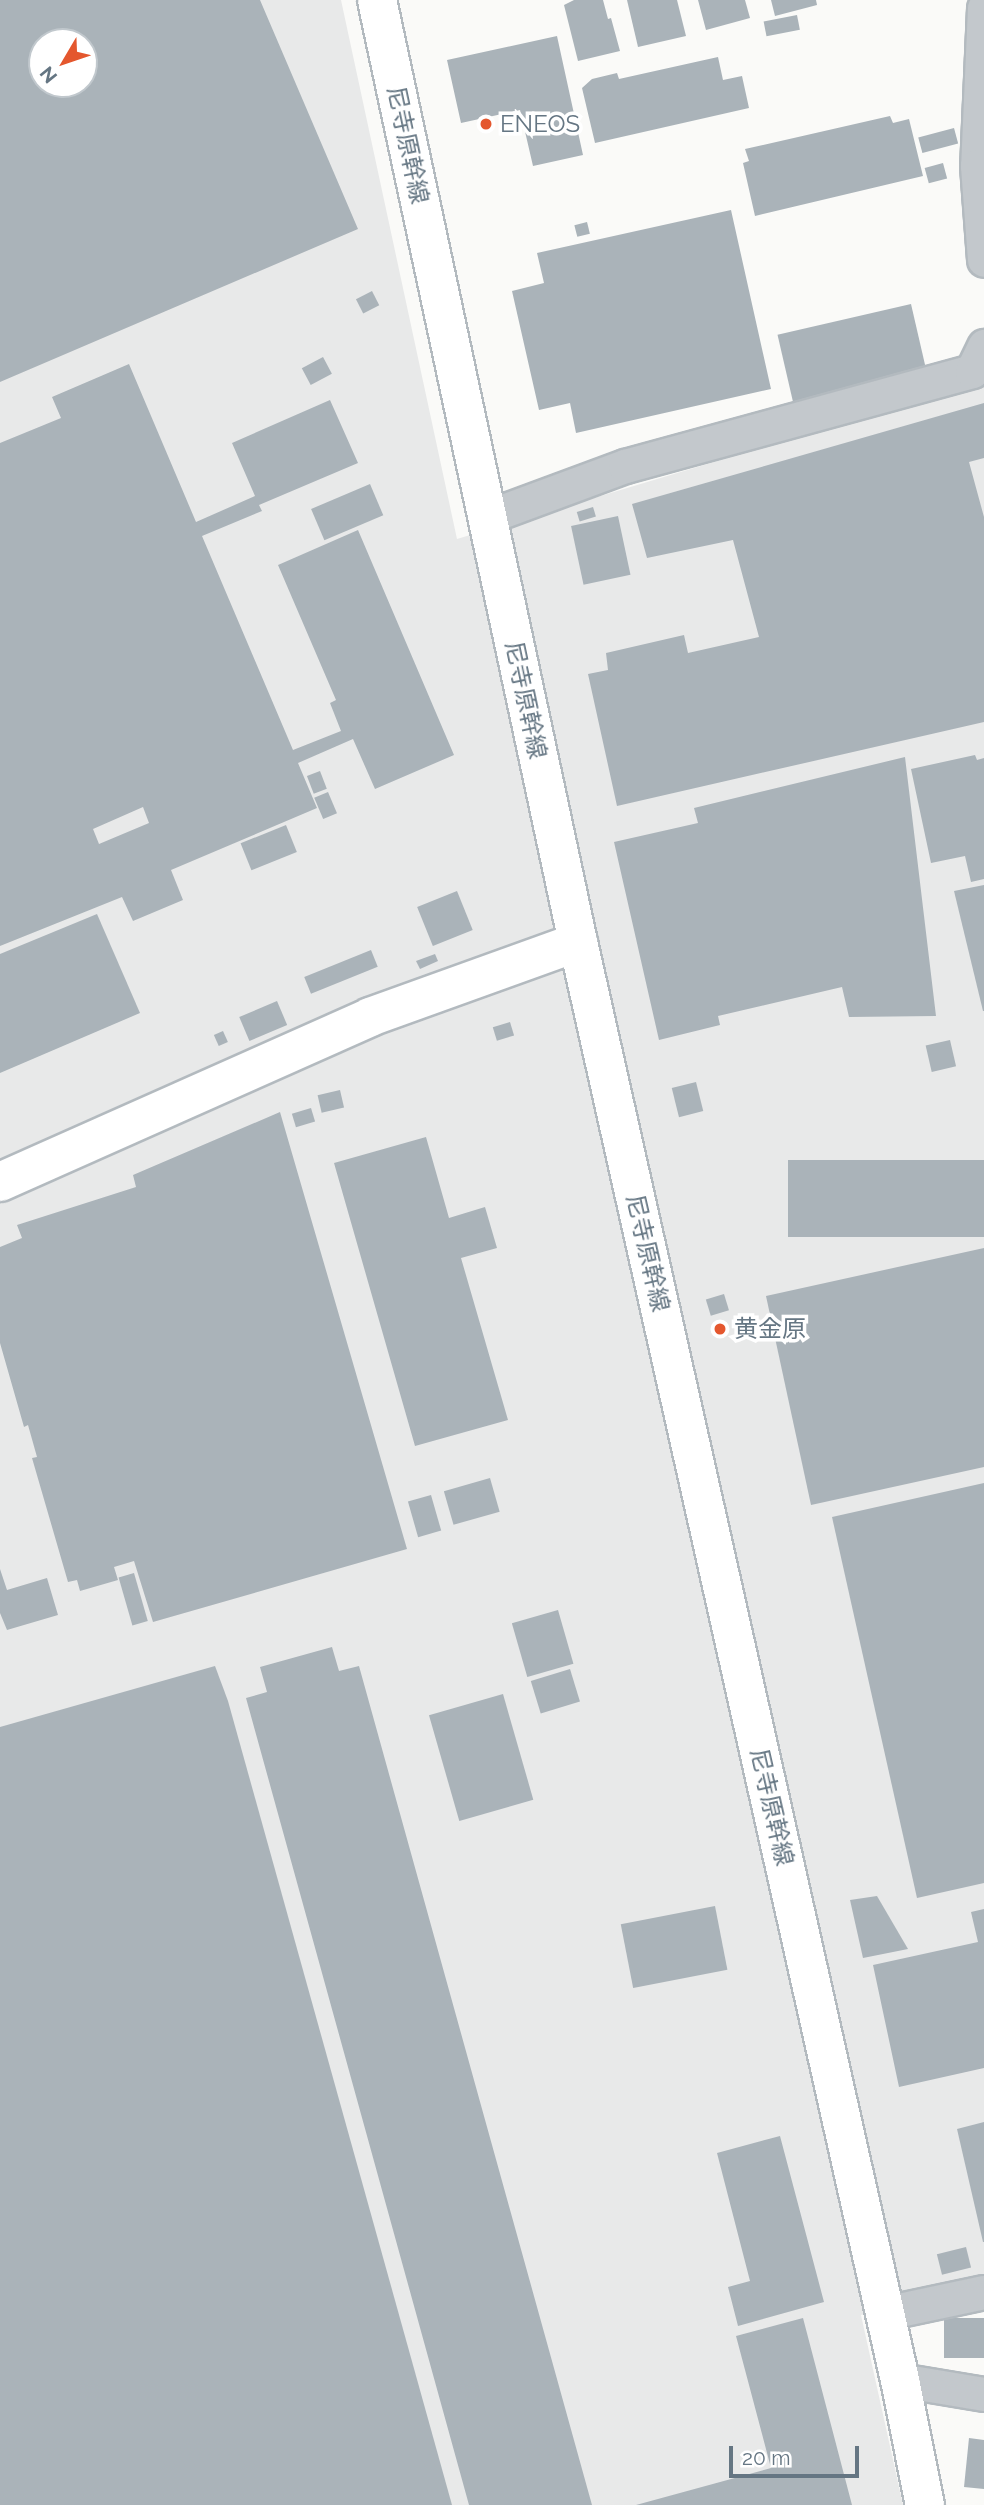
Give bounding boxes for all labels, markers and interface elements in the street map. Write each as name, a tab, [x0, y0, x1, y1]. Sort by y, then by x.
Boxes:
north arrow	[28, 28, 98, 98]
text: N	[35, 62, 61, 88]
street label: 尼寺原幹線	[381, 83, 435, 207]
place label: ENEOS	[500, 110, 580, 138]
marker: ENEOS	[478, 116, 494, 132]
street label: 尼寺原幹線	[499, 638, 553, 762]
street label: 尼寺原幹線	[620, 1191, 676, 1315]
place label: 黄金原	[734, 1315, 806, 1343]
marker: 黄金原	[712, 1321, 728, 1337]
street label: 尼寺原幹線	[744, 1745, 800, 1869]
scale bar	[732, 2432, 862, 2476]
text: 20 m	[742, 2445, 790, 2470]

